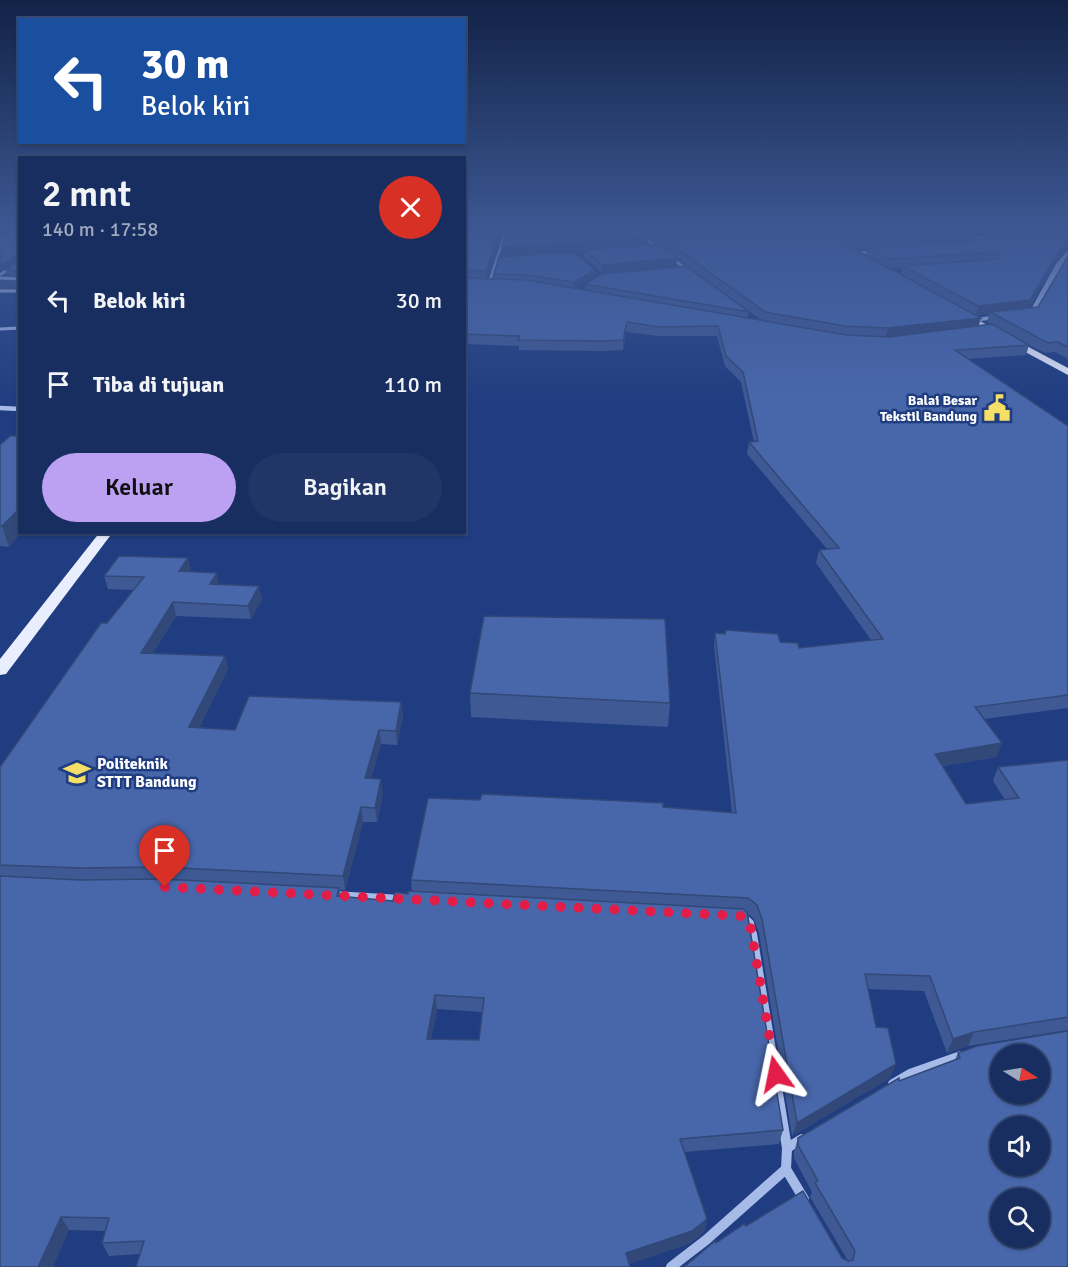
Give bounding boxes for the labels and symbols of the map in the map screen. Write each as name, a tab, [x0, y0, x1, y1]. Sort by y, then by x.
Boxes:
place label: Balai Besar Tekstil Bandung	[880, 392, 977, 425]
public building icon: Balai Besar Tekstil Bandung	[982, 393, 1012, 423]
place label: Politeknik STTT Bandung	[97, 754, 197, 792]
school or university icon: Politeknik STTT Bandung	[62, 758, 92, 788]
pin	[139, 825, 190, 887]
position arrow	[744, 1042, 808, 1106]
north arrow	[990, 1044, 1050, 1104]

